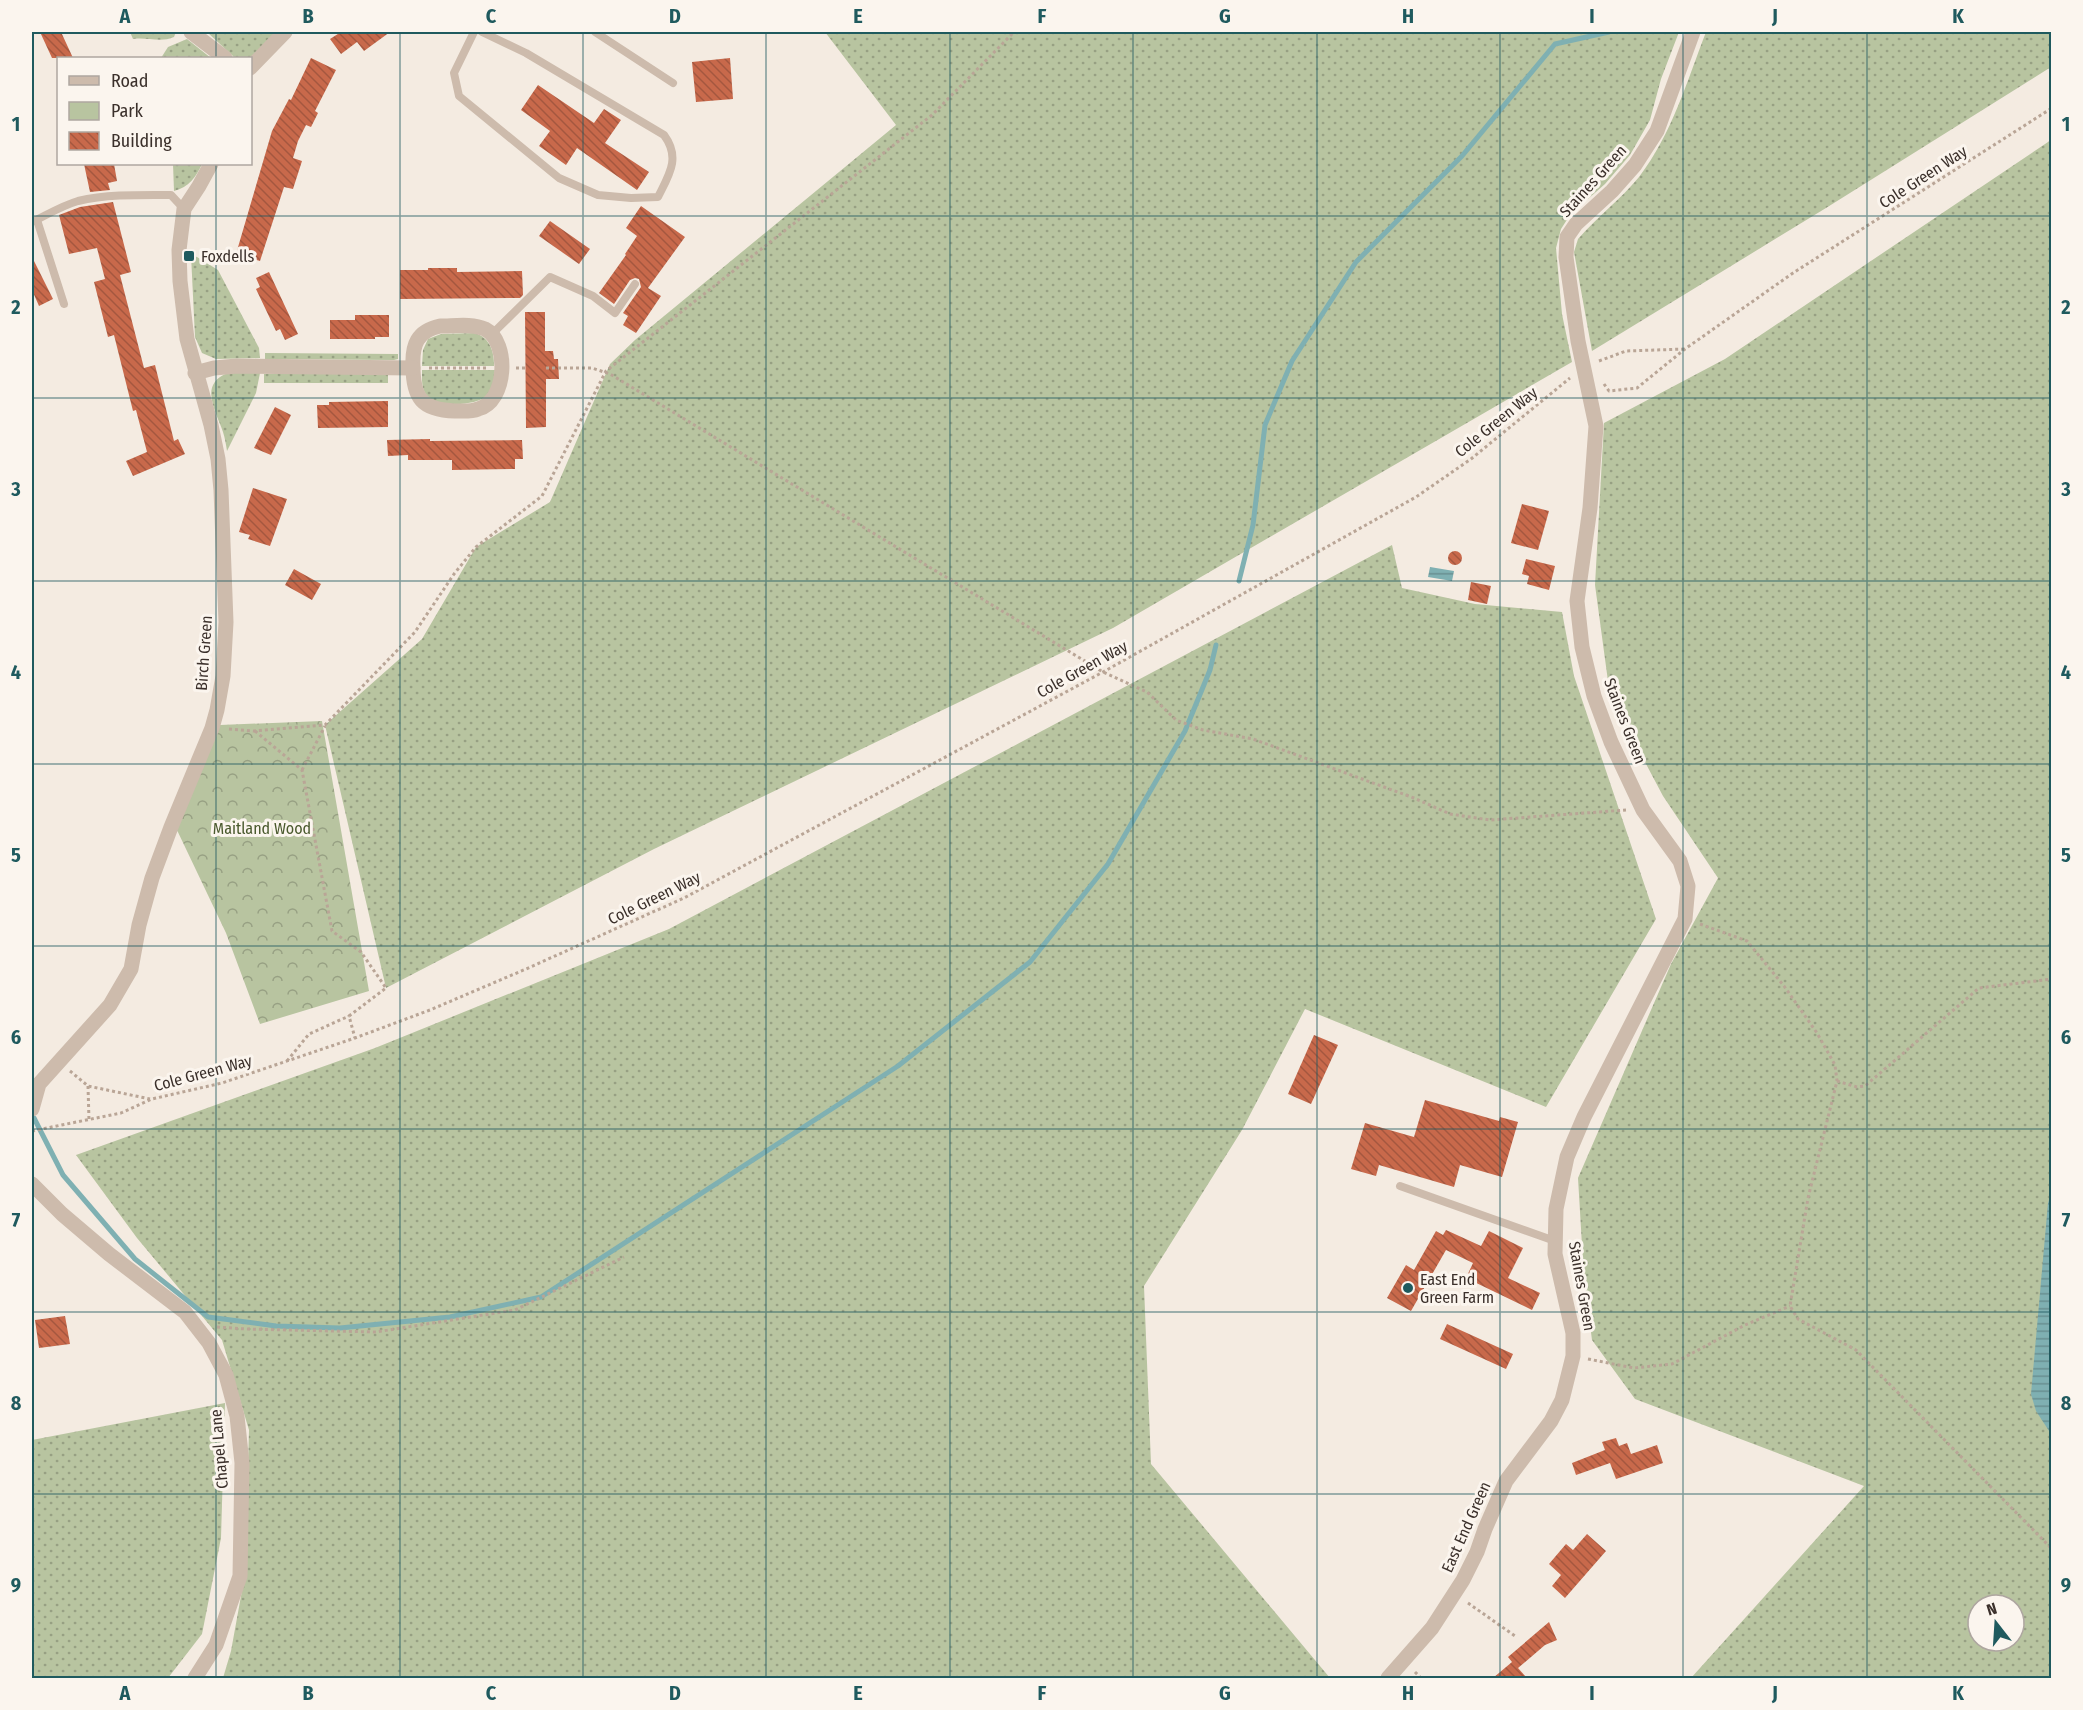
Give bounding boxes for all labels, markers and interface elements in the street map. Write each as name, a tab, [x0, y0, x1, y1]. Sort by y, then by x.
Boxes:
text: A	[119, 4, 132, 28]
text: B	[302, 4, 314, 28]
text: C	[486, 4, 497, 28]
text: D	[669, 4, 681, 28]
text: E	[853, 4, 863, 28]
text: F	[1038, 4, 1047, 28]
text: G	[1219, 4, 1231, 28]
text: H	[1402, 4, 1414, 28]
text: I	[1589, 4, 1595, 28]
text: J	[1771, 4, 1778, 28]
text: K	[1952, 4, 1964, 28]
legend	[57, 57, 252, 165]
text: Road	[111, 70, 148, 92]
text: Park	[111, 100, 144, 122]
text: 1	[12, 112, 20, 136]
text: 1	[2062, 112, 2070, 136]
text: Building	[111, 130, 172, 152]
street label: Staines Green	[1556, 141, 1630, 221]
street label: Cole Green Way	[1876, 141, 1971, 212]
place label: Foxdells	[201, 247, 255, 266]
marker: Foxdells	[182, 249, 196, 263]
text: 2	[10, 295, 21, 319]
text: 2	[2060, 295, 2071, 319]
street label: Cole Green Way	[1451, 382, 1542, 461]
text: 3	[10, 477, 21, 501]
text: 3	[2060, 477, 2071, 501]
street label: Birch Green	[192, 615, 216, 691]
street label: Cole Green Way	[1033, 636, 1131, 702]
text: 4	[11, 660, 21, 684]
text: 4	[2061, 660, 2071, 684]
street label: Staines Green	[1600, 675, 1650, 767]
park label: Maitland Wood	[213, 819, 311, 838]
text: 5	[11, 843, 21, 867]
text: 5	[2061, 843, 2071, 867]
street label: Cole Green Way	[605, 867, 704, 929]
text: 6	[11, 1025, 21, 1049]
text: 6	[2061, 1025, 2071, 1049]
street label: Cole Green Way	[152, 1051, 255, 1095]
text: 7	[12, 1208, 21, 1232]
text: 7	[2062, 1208, 2071, 1232]
street label: Staines Green	[1565, 1240, 1599, 1332]
place label: East End Green Farm	[1420, 1270, 1494, 1307]
marker: East End Green Farm	[1401, 1281, 1415, 1295]
text: 8	[11, 1391, 22, 1415]
text: 8	[2061, 1391, 2072, 1415]
street label: Chapel Lane	[206, 1408, 232, 1490]
street label: East End Green	[1437, 1479, 1495, 1575]
text: 9	[11, 1573, 21, 1597]
text: 9	[2061, 1573, 2071, 1597]
north arrow	[1966, 1593, 2026, 1653]
text: N	[1984, 1599, 1999, 1620]
text: A	[119, 1681, 132, 1705]
text: B	[302, 1681, 314, 1705]
text: C	[486, 1681, 497, 1705]
text: D	[669, 1681, 681, 1705]
text: E	[853, 1681, 863, 1705]
text: F	[1038, 1681, 1047, 1705]
text: G	[1219, 1681, 1231, 1705]
text: H	[1402, 1681, 1414, 1705]
text: I	[1589, 1681, 1595, 1705]
text: J	[1771, 1681, 1778, 1705]
text: K	[1952, 1681, 1964, 1705]

